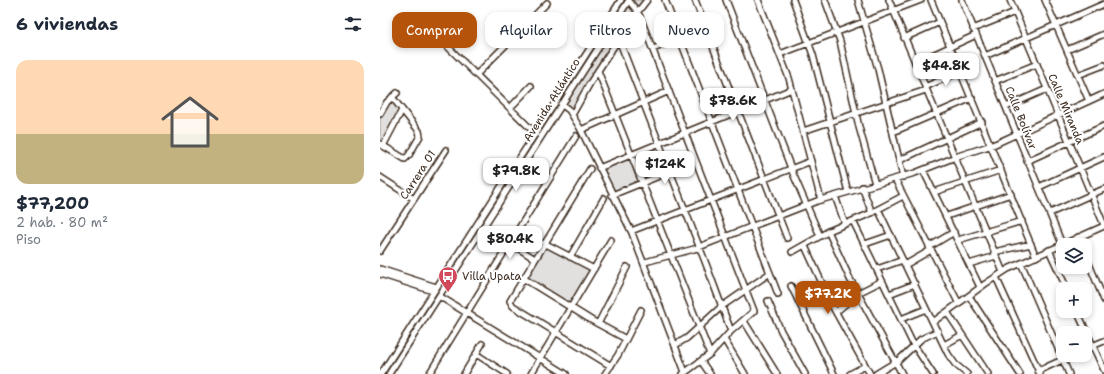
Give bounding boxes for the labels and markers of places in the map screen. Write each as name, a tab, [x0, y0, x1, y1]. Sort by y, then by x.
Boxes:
pin: $44.8K	[913, 53, 979, 87]
pin: $78.6K	[700, 88, 766, 122]
pin: $124K	[637, 151, 693, 185]
pin: $79.8K	[483, 158, 549, 192]
pin: $80.4K	[477, 226, 543, 260]
bus stop icon: Villa Upata	[437, 265, 459, 293]
place label: Villa Upata	[462, 269, 521, 284]
pin: $77.2K	[795, 281, 861, 315]

